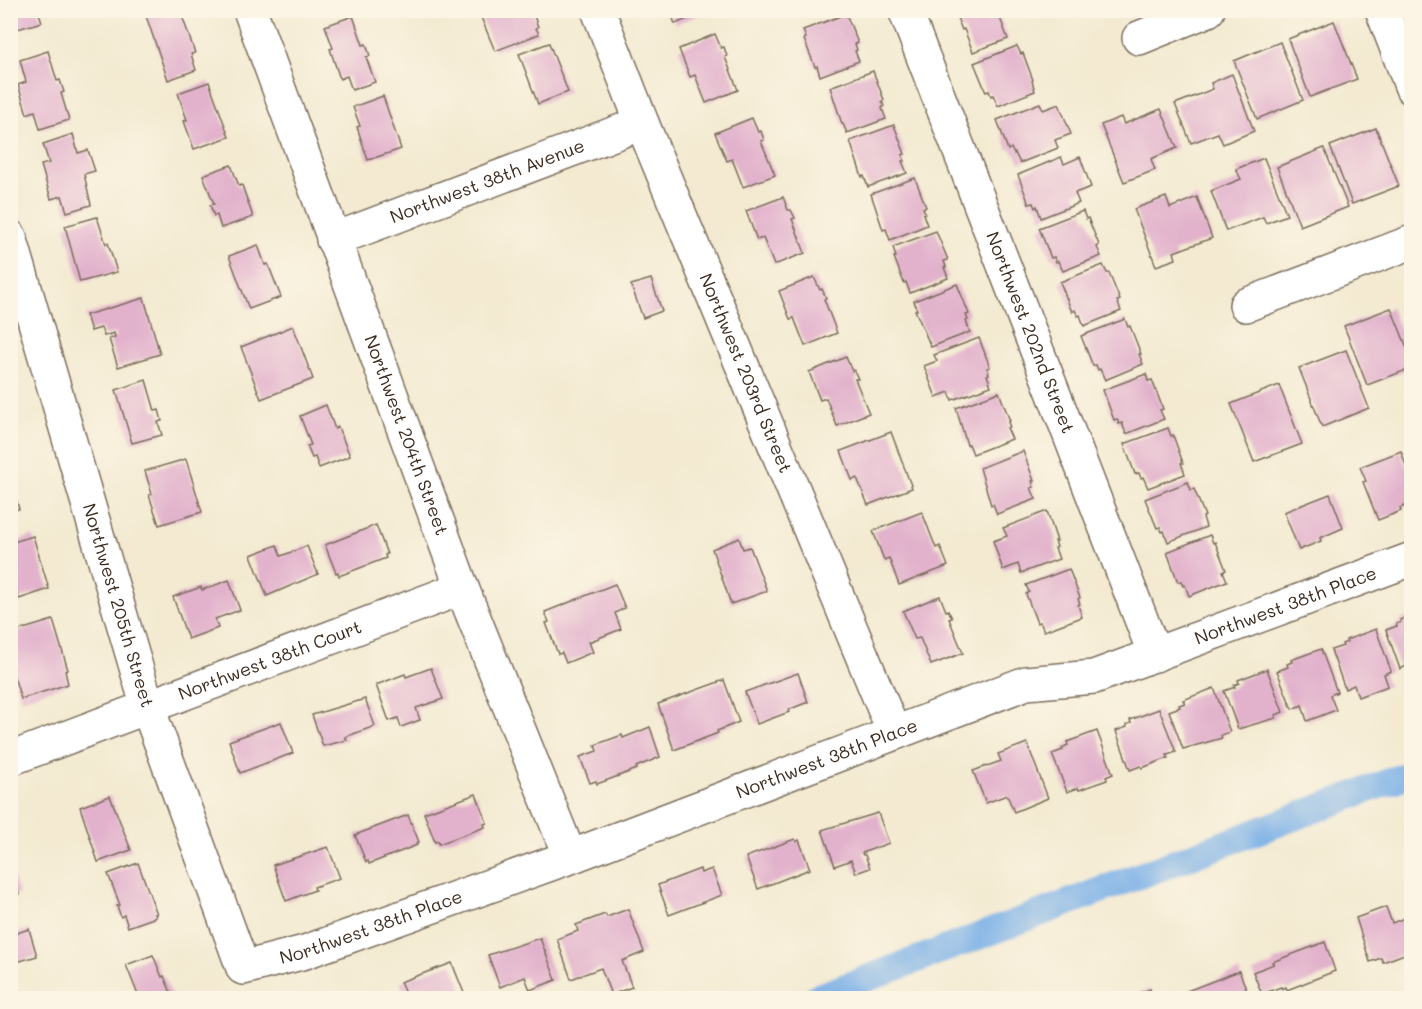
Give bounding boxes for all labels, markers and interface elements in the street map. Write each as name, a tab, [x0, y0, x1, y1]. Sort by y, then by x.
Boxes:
street label: Northwest 38th Avenue	[386, 133, 588, 228]
street label: Northwest 202nd Street	[981, 228, 1081, 437]
street label: Northwest 203rd Street	[694, 269, 798, 476]
street label: Northwest 204th Street	[359, 331, 455, 538]
street label: Northwest 205th Street	[78, 500, 160, 710]
street label: Northwest 38th Place	[1191, 560, 1380, 650]
street label: Northwest 38th Court	[175, 614, 365, 705]
street label: Northwest 38th Place	[732, 713, 921, 804]
street label: Northwest 38th Place	[277, 884, 466, 969]

